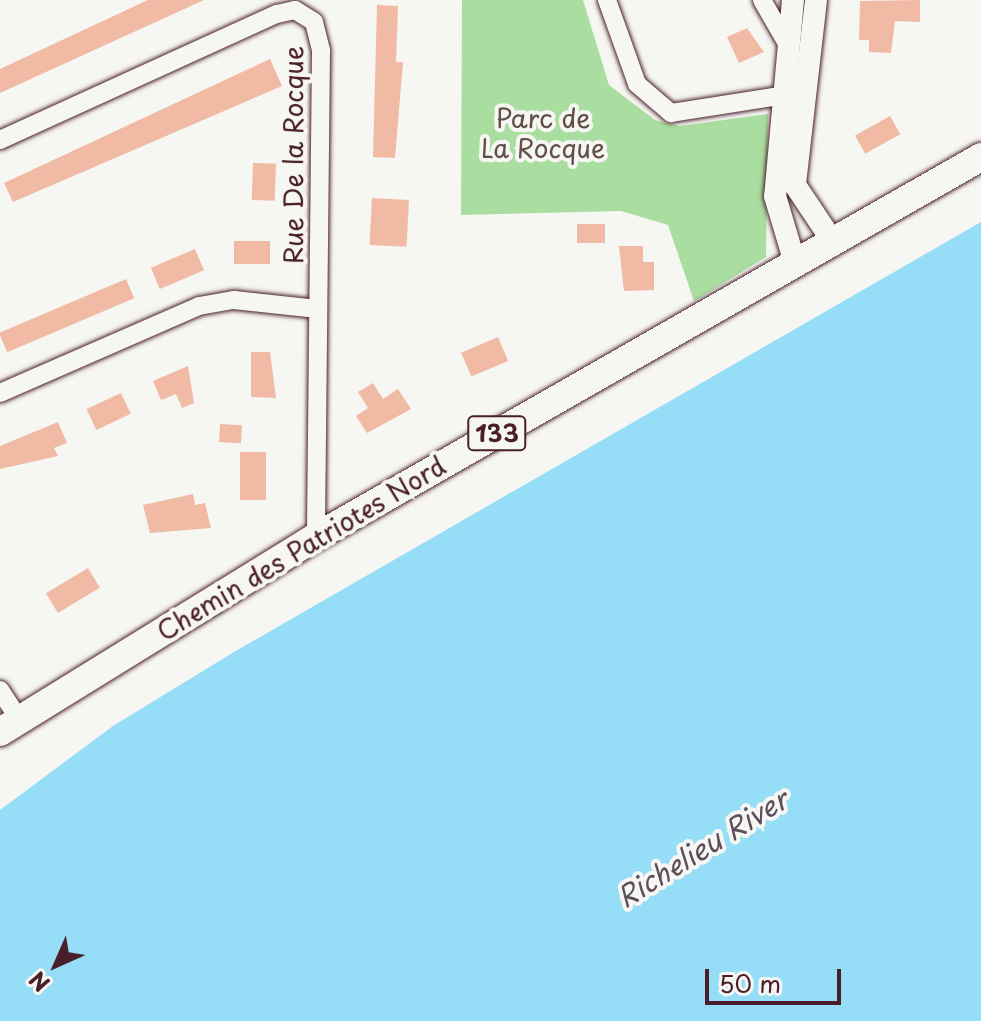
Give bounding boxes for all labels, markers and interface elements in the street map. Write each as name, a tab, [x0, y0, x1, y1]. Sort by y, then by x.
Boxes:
street label: Rue De la Rocque	[277, 45, 309, 265]
park label: Parc de La Rocque	[479, 102, 607, 164]
road number: 133	[467, 413, 527, 453]
street label: Chemin des Patriotes Nord	[150, 449, 452, 647]
water label: Richelieu River	[611, 782, 793, 914]
north arrow	[16, 925, 96, 1005]
scale bar	[709, 953, 845, 1003]
text: N	[21, 964, 57, 1000]
text: 50 m	[719, 965, 781, 1001]

